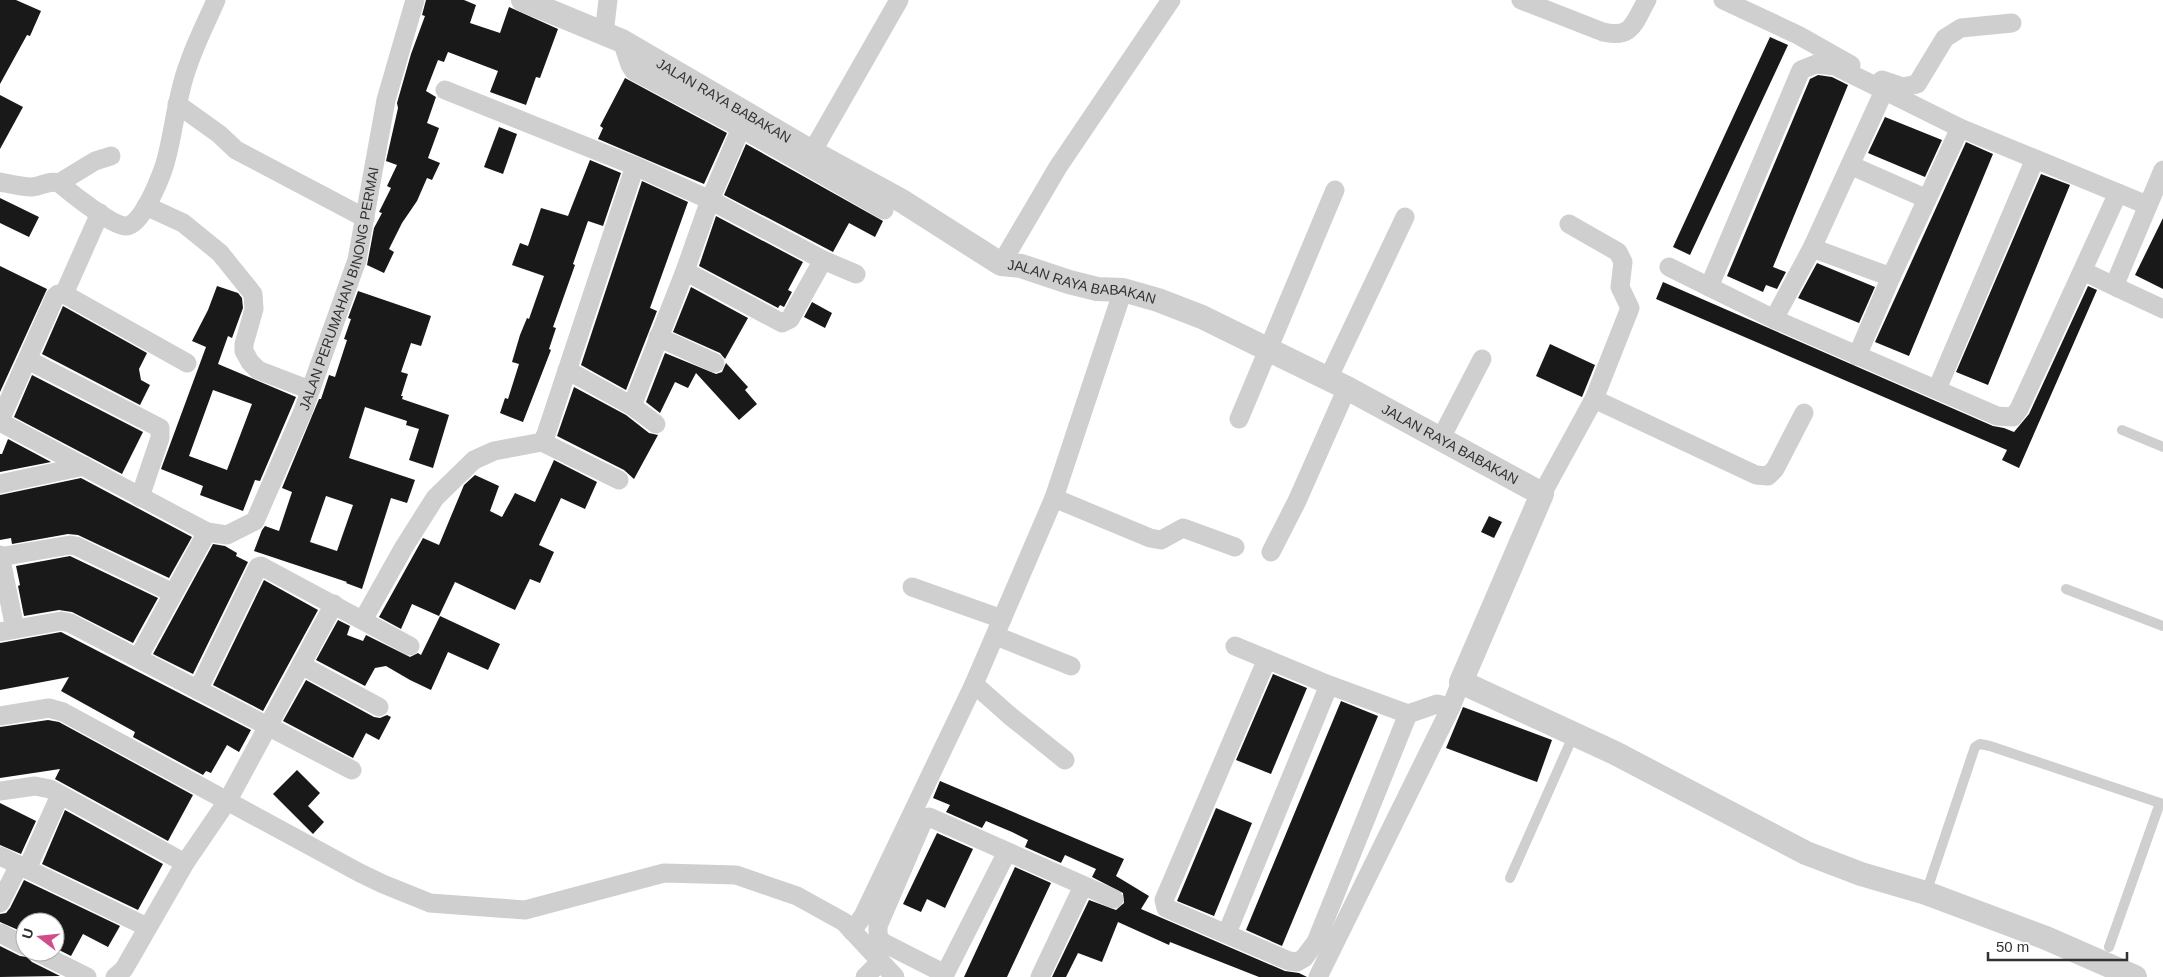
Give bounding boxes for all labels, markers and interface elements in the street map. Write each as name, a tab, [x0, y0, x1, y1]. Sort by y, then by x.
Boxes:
street label: JALAN RAYA BABAKAN	[654, 55, 794, 146]
street label: JALAN PERUMAHAN BINONG PERMAI	[296, 166, 382, 413]
street label: JALAN RAYA BABAKAN	[1007, 257, 1158, 307]
street label: JALAN RAYA BABAKAN	[1379, 401, 1521, 488]
north arrow	[15, 912, 65, 962]
text: U	[18, 926, 37, 940]
scale bar	[1988, 930, 2127, 962]
text: 50 m	[1996, 938, 2029, 955]

